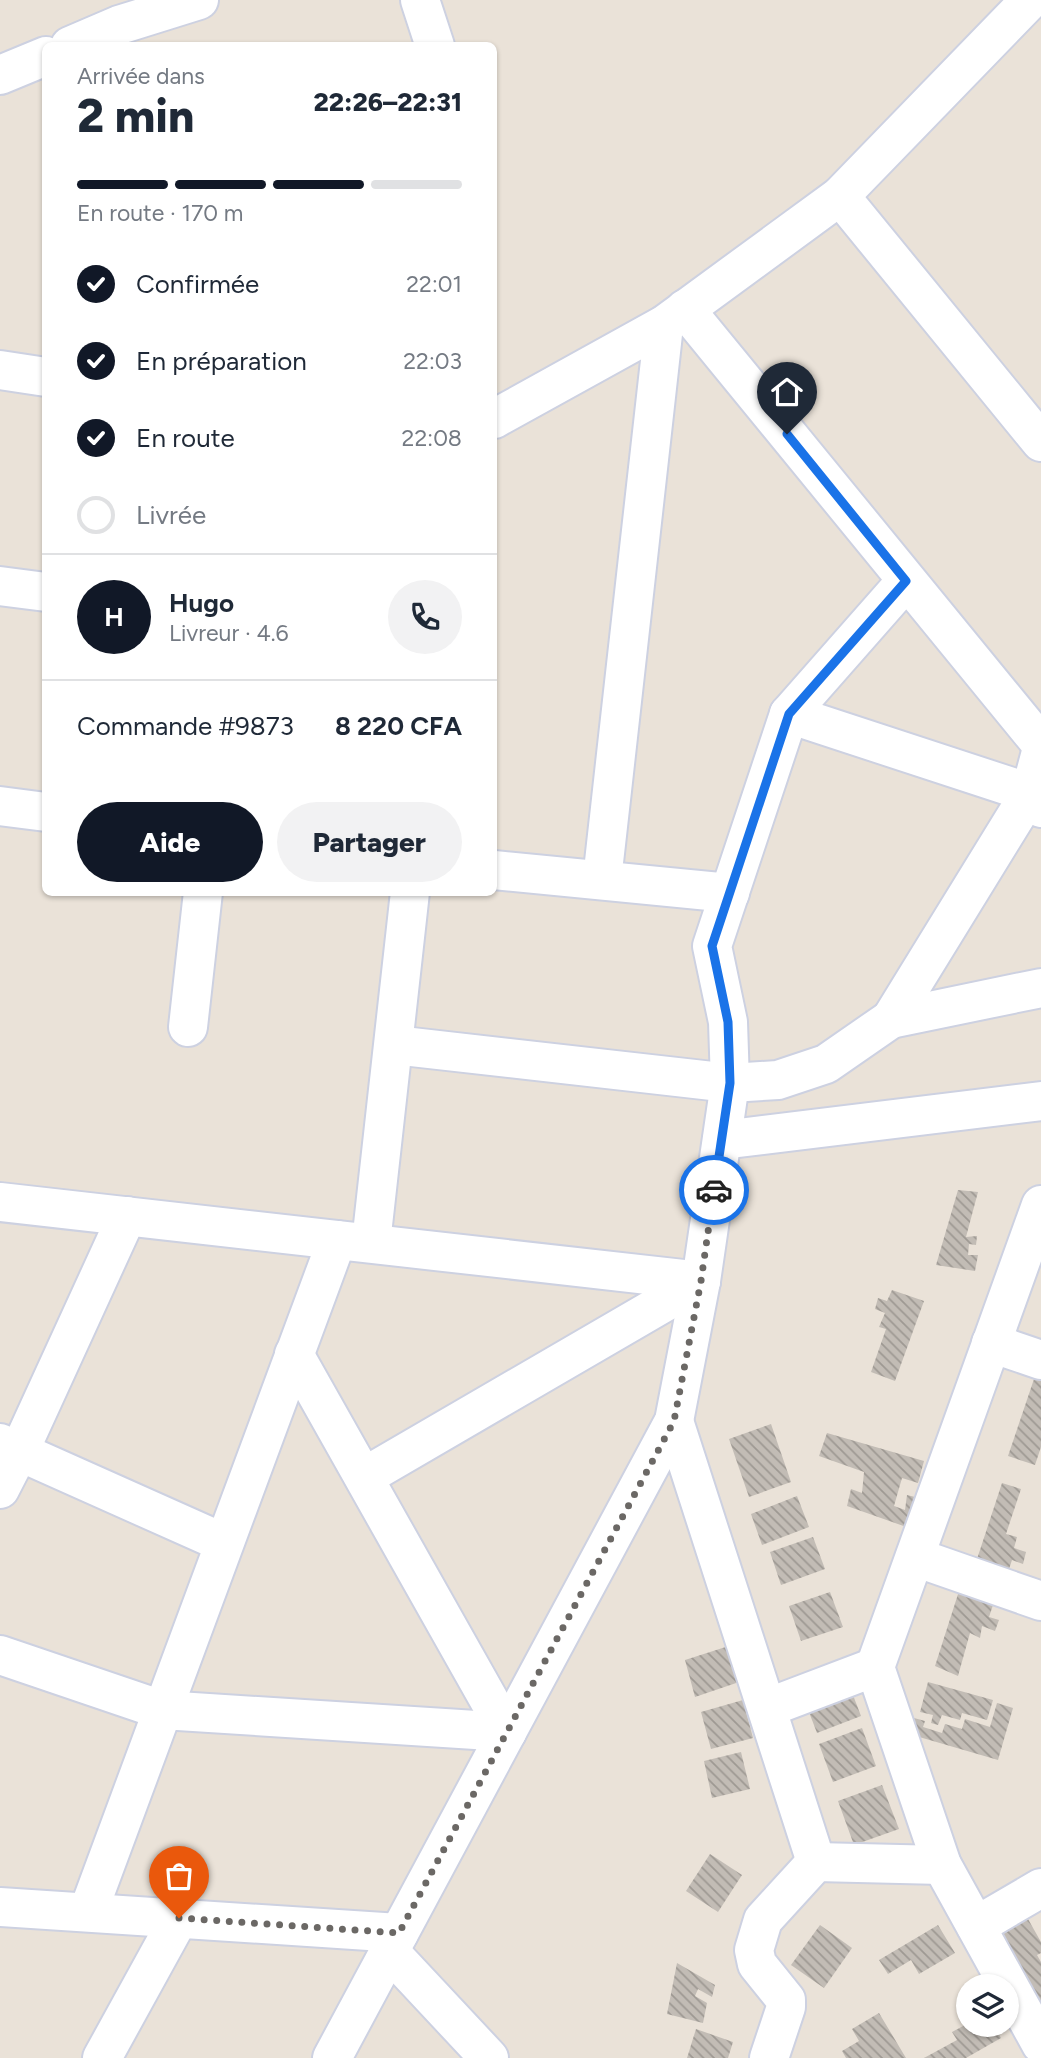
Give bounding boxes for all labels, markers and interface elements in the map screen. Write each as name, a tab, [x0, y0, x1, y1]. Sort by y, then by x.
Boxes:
text: Arrivée dans	[77, 62, 205, 90]
text: 22:26–22:31	[314, 86, 462, 118]
text: 2 min	[77, 88, 194, 144]
text: En route · 170 m	[77, 199, 243, 227]
icon: check	[77, 265, 115, 303]
text: Confirmée	[136, 268, 259, 300]
text: 22:01	[406, 270, 462, 298]
icon: check	[77, 342, 115, 380]
text: En préparation	[136, 345, 307, 377]
text: 22:03	[403, 347, 462, 375]
pin	[757, 362, 817, 434]
icon: home	[768, 373, 806, 411]
icon: check	[77, 419, 115, 457]
text: En route	[136, 422, 235, 454]
text: 22:08	[402, 424, 462, 452]
text: Livrée	[136, 499, 206, 531]
button: phone	[388, 580, 462, 654]
text: Hugo	[169, 587, 234, 619]
text: H	[104, 601, 124, 633]
text: Livreur · 4.6	[169, 619, 289, 647]
text: Commande #9873	[77, 710, 294, 742]
text: 8 220 CFA	[335, 710, 462, 742]
button: Aide	[77, 802, 263, 882]
button: Partager	[277, 802, 462, 882]
courier	[679, 1155, 749, 1225]
icon: car	[695, 1171, 733, 1209]
pin	[149, 1846, 209, 1918]
icon: bag	[160, 1857, 198, 1895]
map controls	[956, 1974, 1019, 2037]
button: layers	[956, 1974, 1019, 2037]

